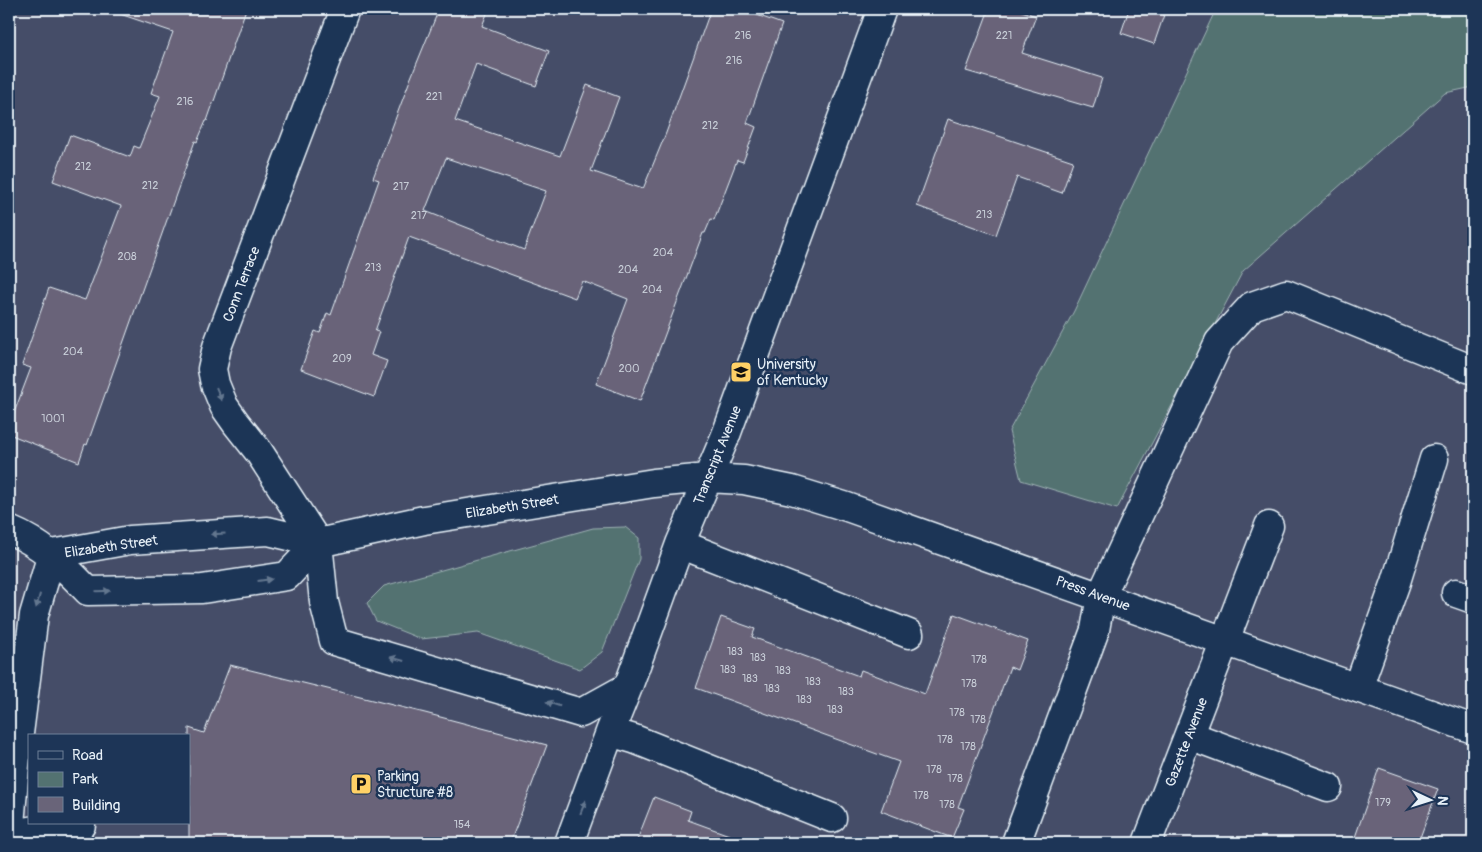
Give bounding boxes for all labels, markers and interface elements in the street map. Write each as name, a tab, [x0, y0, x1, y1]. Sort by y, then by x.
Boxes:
house number: 216	[735, 29, 751, 42]
house number: 221	[996, 29, 1012, 42]
house number: 216	[726, 54, 742, 67]
house number: 221	[426, 90, 442, 103]
house number: 216	[177, 95, 193, 108]
house number: 212	[702, 119, 718, 132]
house number: 212	[75, 160, 91, 173]
house number: 212	[142, 179, 158, 192]
house number: 217	[393, 180, 409, 193]
house number: 213	[976, 208, 992, 221]
house number: 217	[411, 209, 427, 222]
street label: Conn Terrace	[219, 244, 264, 324]
house number: 204	[653, 246, 674, 259]
house number: 208	[117, 250, 137, 263]
house number: 213	[365, 261, 381, 274]
house number: 204	[618, 263, 639, 276]
house number: 204	[642, 283, 663, 296]
house number: 204	[63, 345, 84, 358]
house number: 209	[332, 352, 352, 365]
place label: University of Kentucky	[757, 356, 828, 389]
school or university icon: University of Kentucky	[729, 360, 753, 384]
house number: 200	[618, 362, 640, 375]
one-way arrow	[216, 387, 224, 401]
street label: Transcript Avenue	[690, 403, 745, 507]
house number: 1001	[41, 412, 65, 425]
street label: Elizabeth Street	[464, 491, 560, 522]
street label: Elizabeth Street	[63, 531, 159, 561]
one-way arrow	[210, 531, 226, 539]
street label: Press Avenue	[1053, 572, 1132, 615]
one-way arrow	[257, 575, 273, 583]
one-way arrow	[95, 587, 111, 595]
one-way arrow	[34, 594, 42, 609]
house number: 183	[727, 645, 743, 658]
house number: 183	[750, 651, 766, 664]
house number: 178	[971, 653, 987, 666]
one-way arrow	[389, 654, 404, 662]
house number: 183	[720, 663, 736, 676]
house number: 183	[775, 664, 791, 677]
house number: 183	[742, 672, 758, 685]
house number: 183	[805, 675, 821, 688]
house number: 178	[961, 677, 977, 690]
house number: 183	[764, 682, 780, 695]
house number: 183	[838, 685, 854, 698]
house number: 183	[796, 693, 812, 706]
street label: Gazette Avenue	[1162, 695, 1211, 789]
one-way arrow	[545, 700, 560, 708]
house number: 183	[827, 703, 843, 716]
house number: 178	[949, 706, 965, 719]
house number: 178	[970, 713, 986, 726]
house number: 178	[937, 733, 953, 746]
legend	[28, 734, 190, 824]
house number: 178	[960, 740, 976, 753]
text: Road	[72, 746, 103, 765]
house number: 178	[926, 763, 942, 776]
place label: Parking Structure #8	[377, 768, 453, 801]
text: Park	[72, 770, 99, 789]
parking icon: Parking Structure #8	[349, 772, 373, 796]
house number: 178	[947, 772, 963, 785]
north arrow	[1404, 774, 1454, 824]
house number: 178	[913, 789, 929, 802]
text: Building	[72, 796, 120, 815]
house number: 179	[1375, 796, 1391, 809]
text: N	[1434, 796, 1451, 806]
house number: 178	[939, 798, 955, 811]
one-way arrow	[579, 800, 587, 815]
house number: 154	[454, 818, 471, 831]

